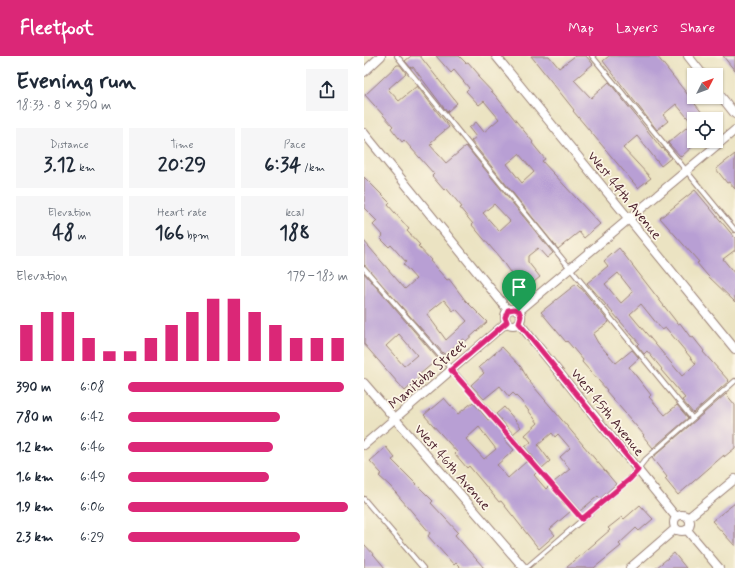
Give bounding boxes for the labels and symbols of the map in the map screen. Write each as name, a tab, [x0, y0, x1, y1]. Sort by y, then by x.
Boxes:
north arrow	[687, 68, 723, 104]
street label: West 44th Avenue	[583, 148, 665, 244]
pin	[502, 270, 536, 311]
street label: Manitoba Street	[385, 336, 470, 413]
street label: West 45th Avenue	[566, 365, 648, 460]
street label: West 46th Avenue	[410, 421, 494, 514]

